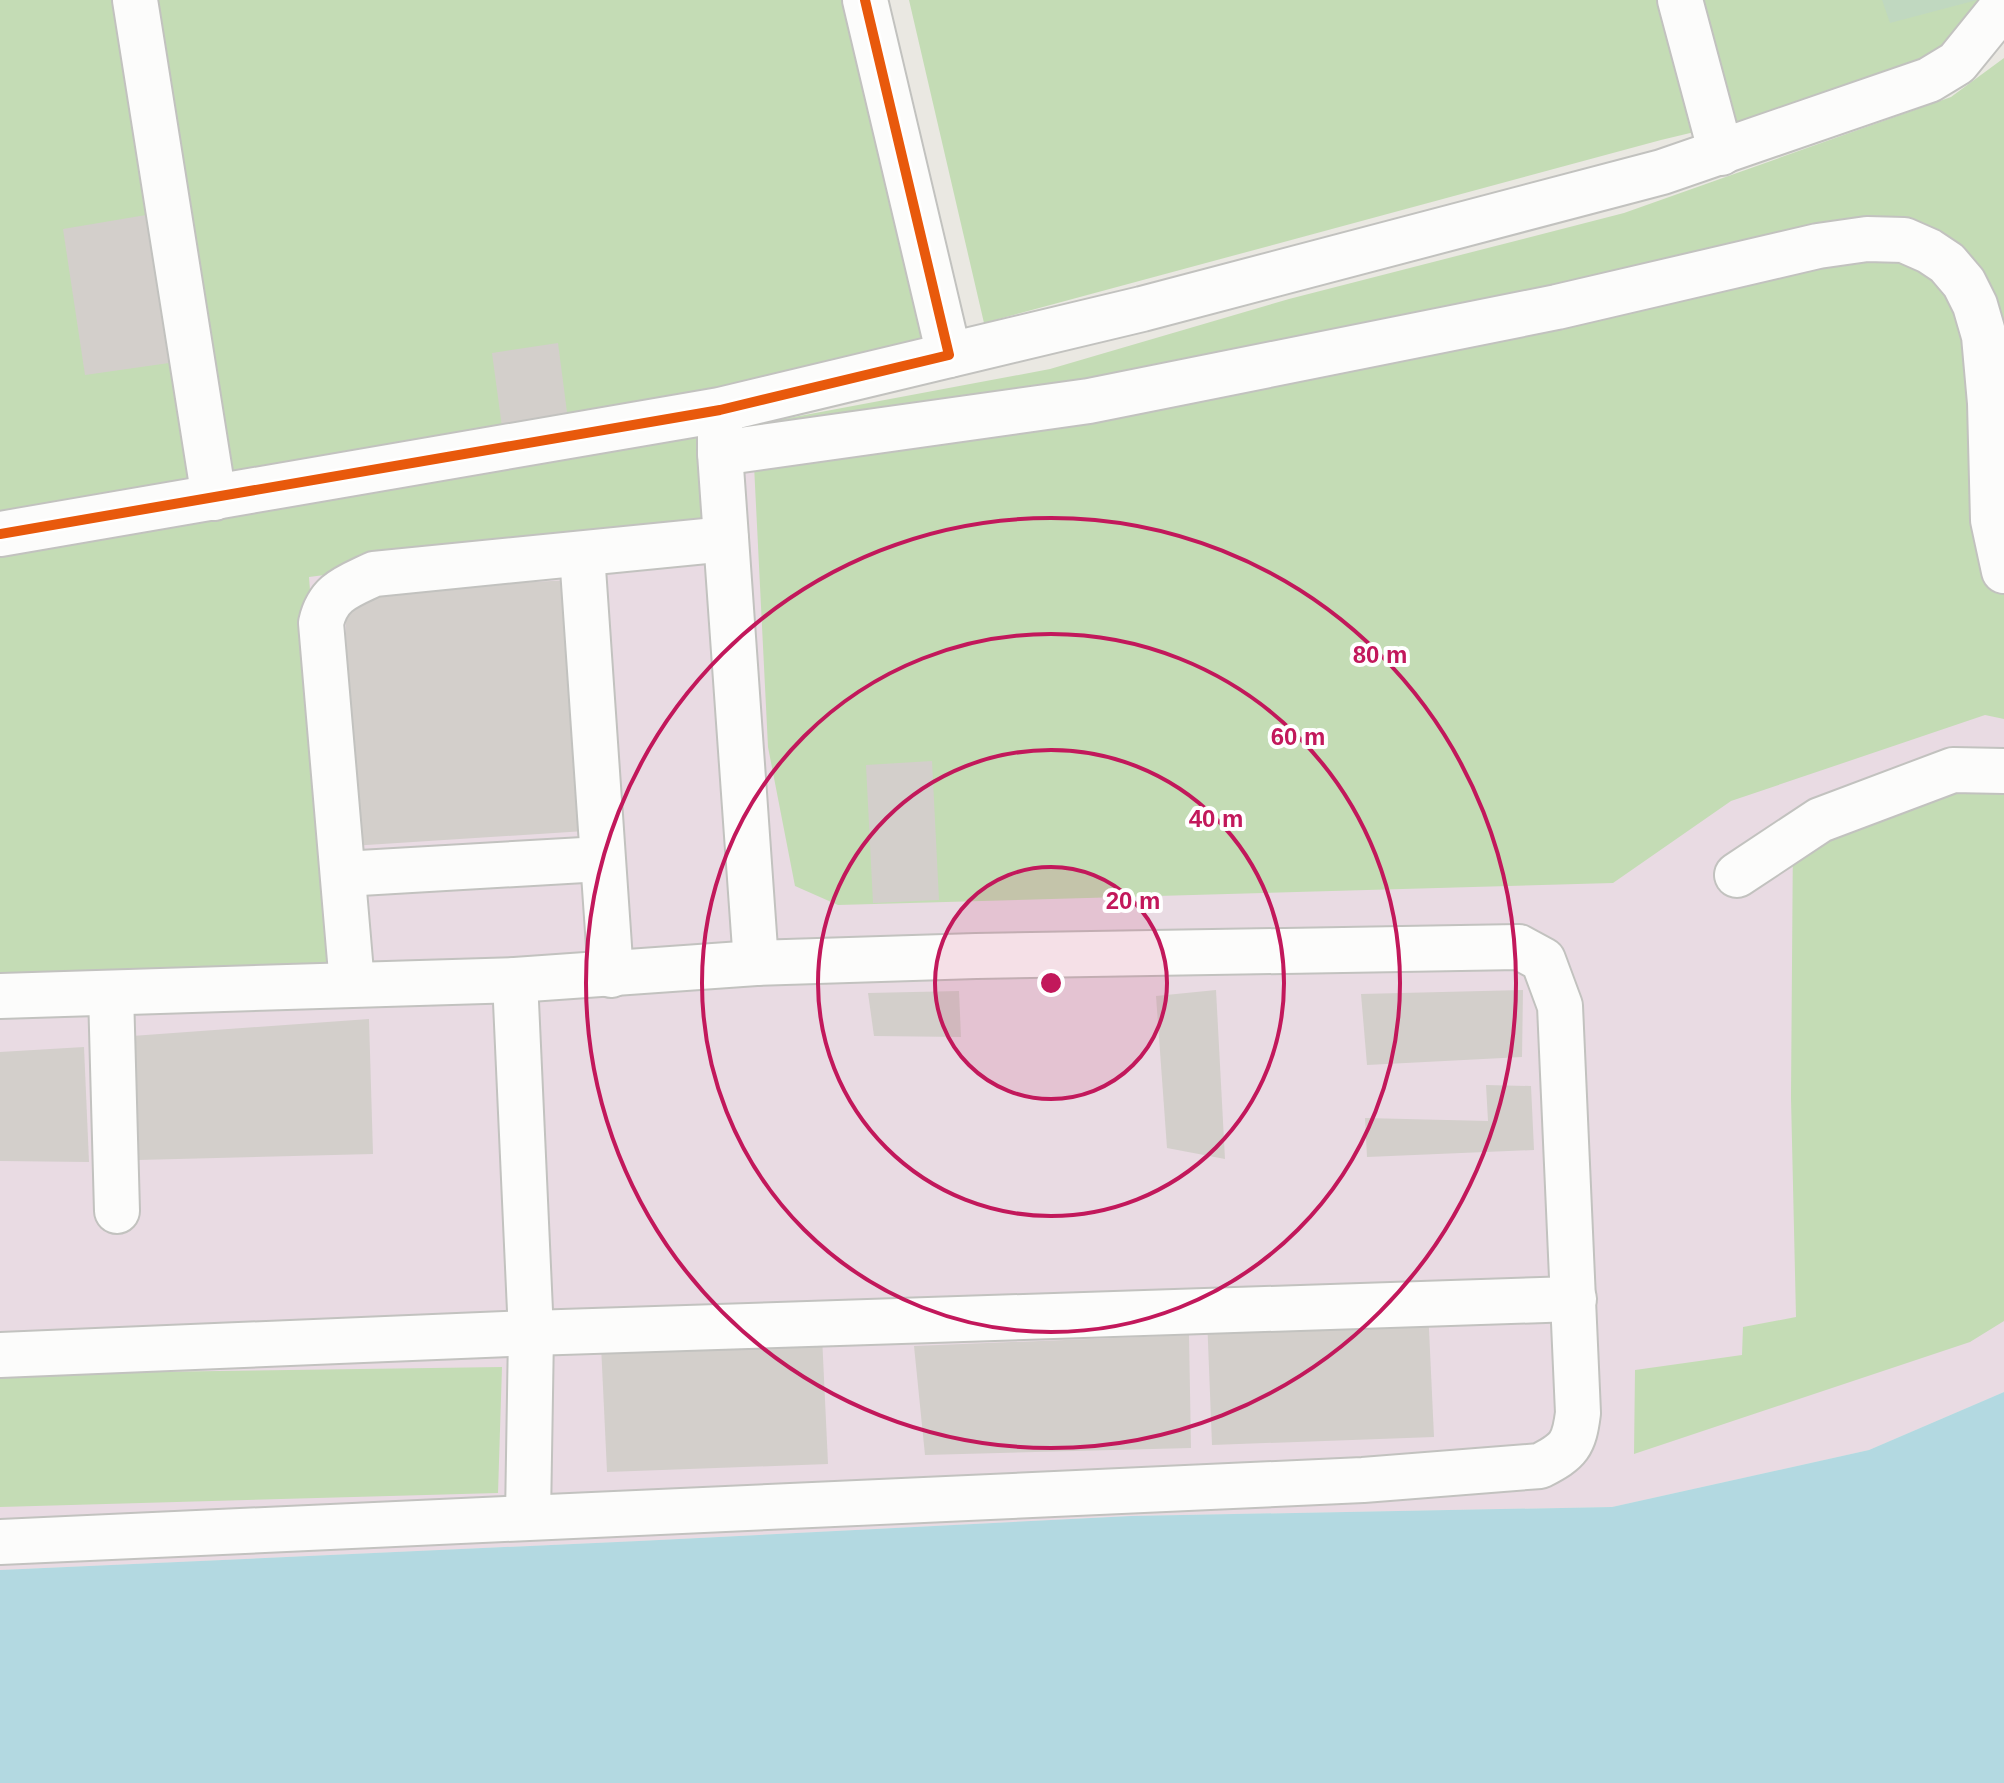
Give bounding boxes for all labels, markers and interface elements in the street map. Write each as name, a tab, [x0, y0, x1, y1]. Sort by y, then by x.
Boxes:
text: 80 m	[1353, 641, 1407, 668]
text: 60 m	[1271, 723, 1325, 750]
text: 40 m	[1189, 805, 1243, 832]
text: 20 m	[1106, 887, 1160, 914]
centre of rings	[1037, 969, 1065, 997]

